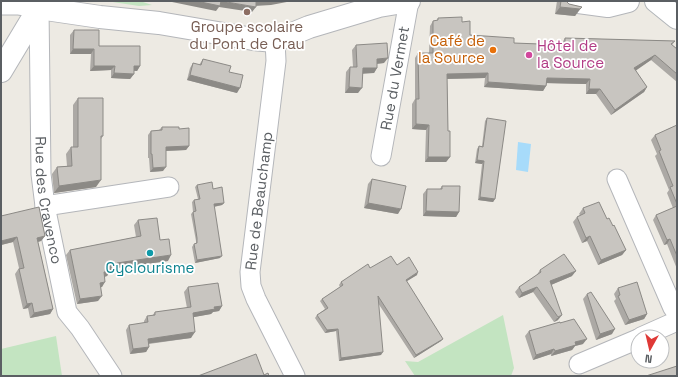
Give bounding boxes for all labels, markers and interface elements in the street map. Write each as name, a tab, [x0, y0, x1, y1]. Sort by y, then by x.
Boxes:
marker: Groupe scolaire du Pont de Crau	[242, 7, 252, 17]
place label: Groupe scolaire du Pont de Crau	[189, 17, 305, 53]
street label: Rue du Vermet	[376, 24, 413, 132]
place label: Café de la Source	[418, 31, 485, 67]
place label: Hôtel de la Source	[537, 36, 604, 72]
marker: Café de la Source	[488, 45, 498, 55]
marker: Hôtel de la Source	[524, 50, 534, 60]
street label: Rue de Beauchamp	[241, 131, 276, 271]
street label: Rue des Cravenco	[32, 136, 67, 266]
marker: Cyclourisme	[145, 248, 155, 258]
place label: Cyclourisme	[106, 258, 195, 277]
north arrow	[630, 329, 670, 369]
text: N	[644, 351, 653, 366]

